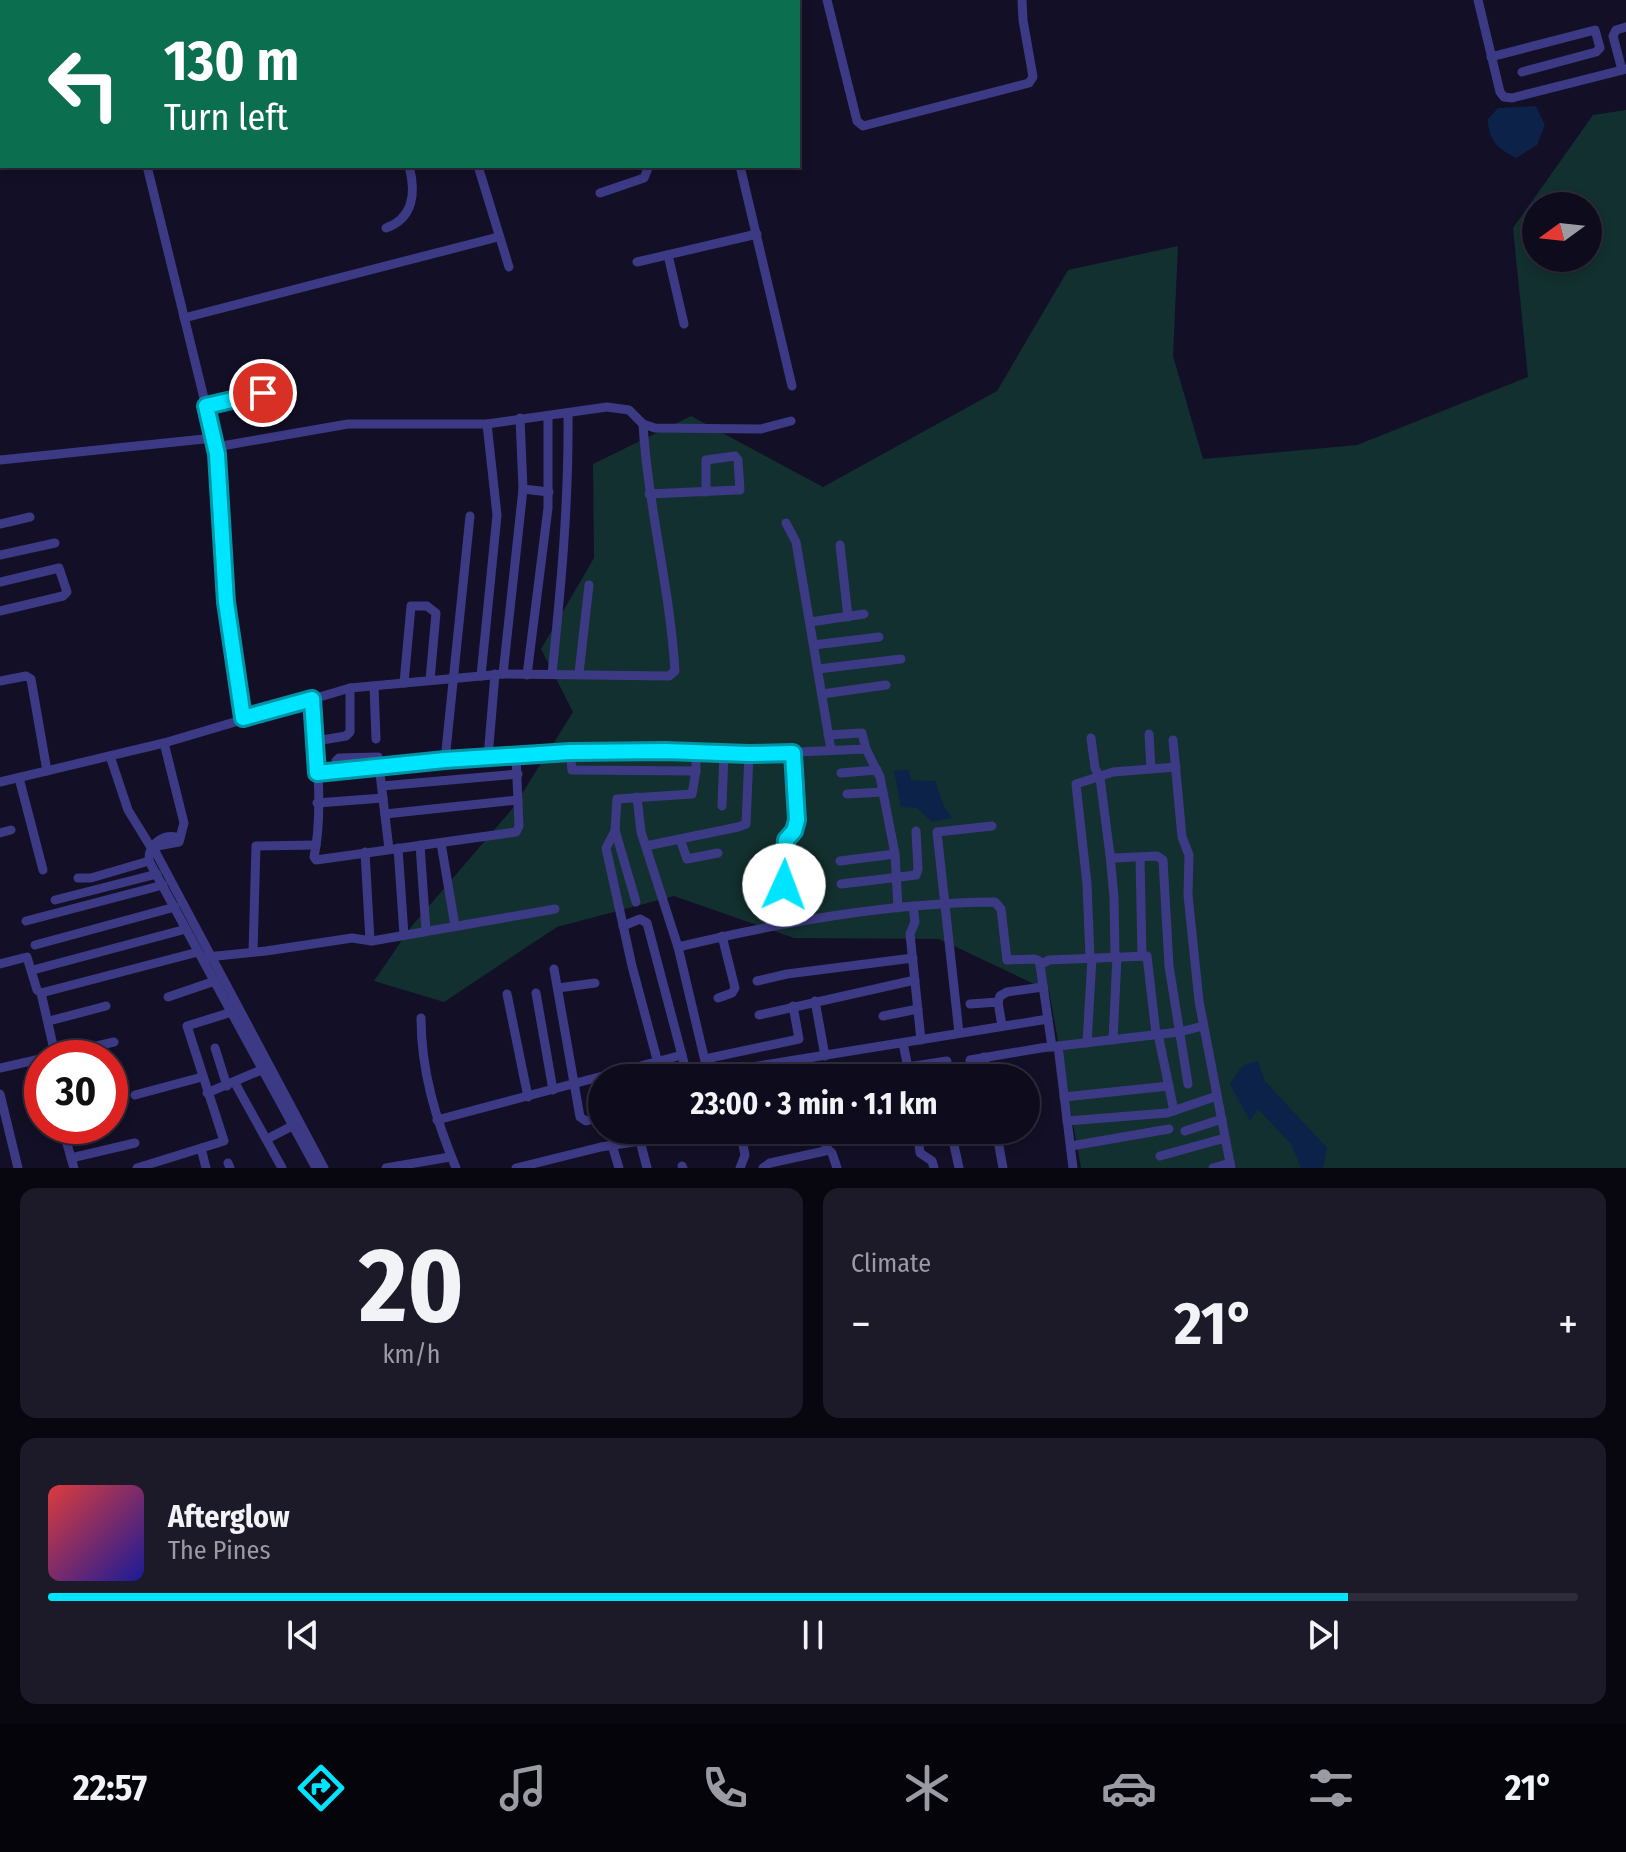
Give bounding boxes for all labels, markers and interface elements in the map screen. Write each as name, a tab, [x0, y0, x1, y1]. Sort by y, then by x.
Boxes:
text: 130 m	[164, 28, 299, 95]
icon: left	[32, 32, 136, 136]
text: Turn left	[164, 96, 288, 140]
north arrow	[1522, 192, 1602, 272]
map controls	[1522, 192, 1602, 272]
pin	[229, 359, 297, 427]
icon: arrive	[241, 371, 285, 415]
position arrow	[742, 843, 826, 927]
speed limit sign: 30	[24, 1040, 128, 1144]
text: 23:00 · 3 min · 1.1 km	[691, 1086, 937, 1122]
text: 20	[359, 1224, 464, 1349]
text: Climate	[851, 1248, 931, 1279]
text: 21°	[1174, 1288, 1255, 1360]
text: −	[851, 1298, 871, 1351]
text: +	[1558, 1298, 1578, 1351]
text: km/h	[383, 1339, 440, 1370]
text: Afterglow	[168, 1499, 290, 1535]
text: The Pines	[168, 1535, 271, 1566]
icon: previous	[281, 1613, 325, 1657]
icon: pause	[791, 1613, 835, 1657]
icon: next	[1301, 1613, 1345, 1657]
icon: directions	[293, 1760, 349, 1816]
icon: music	[495, 1760, 551, 1816]
icon: phone	[697, 1760, 753, 1816]
icon: climate	[899, 1760, 955, 1816]
icon: car	[1101, 1760, 1157, 1816]
icon: filters	[1303, 1760, 1359, 1816]
text: 22:57	[73, 1766, 147, 1810]
text: 21°	[1505, 1766, 1553, 1810]

